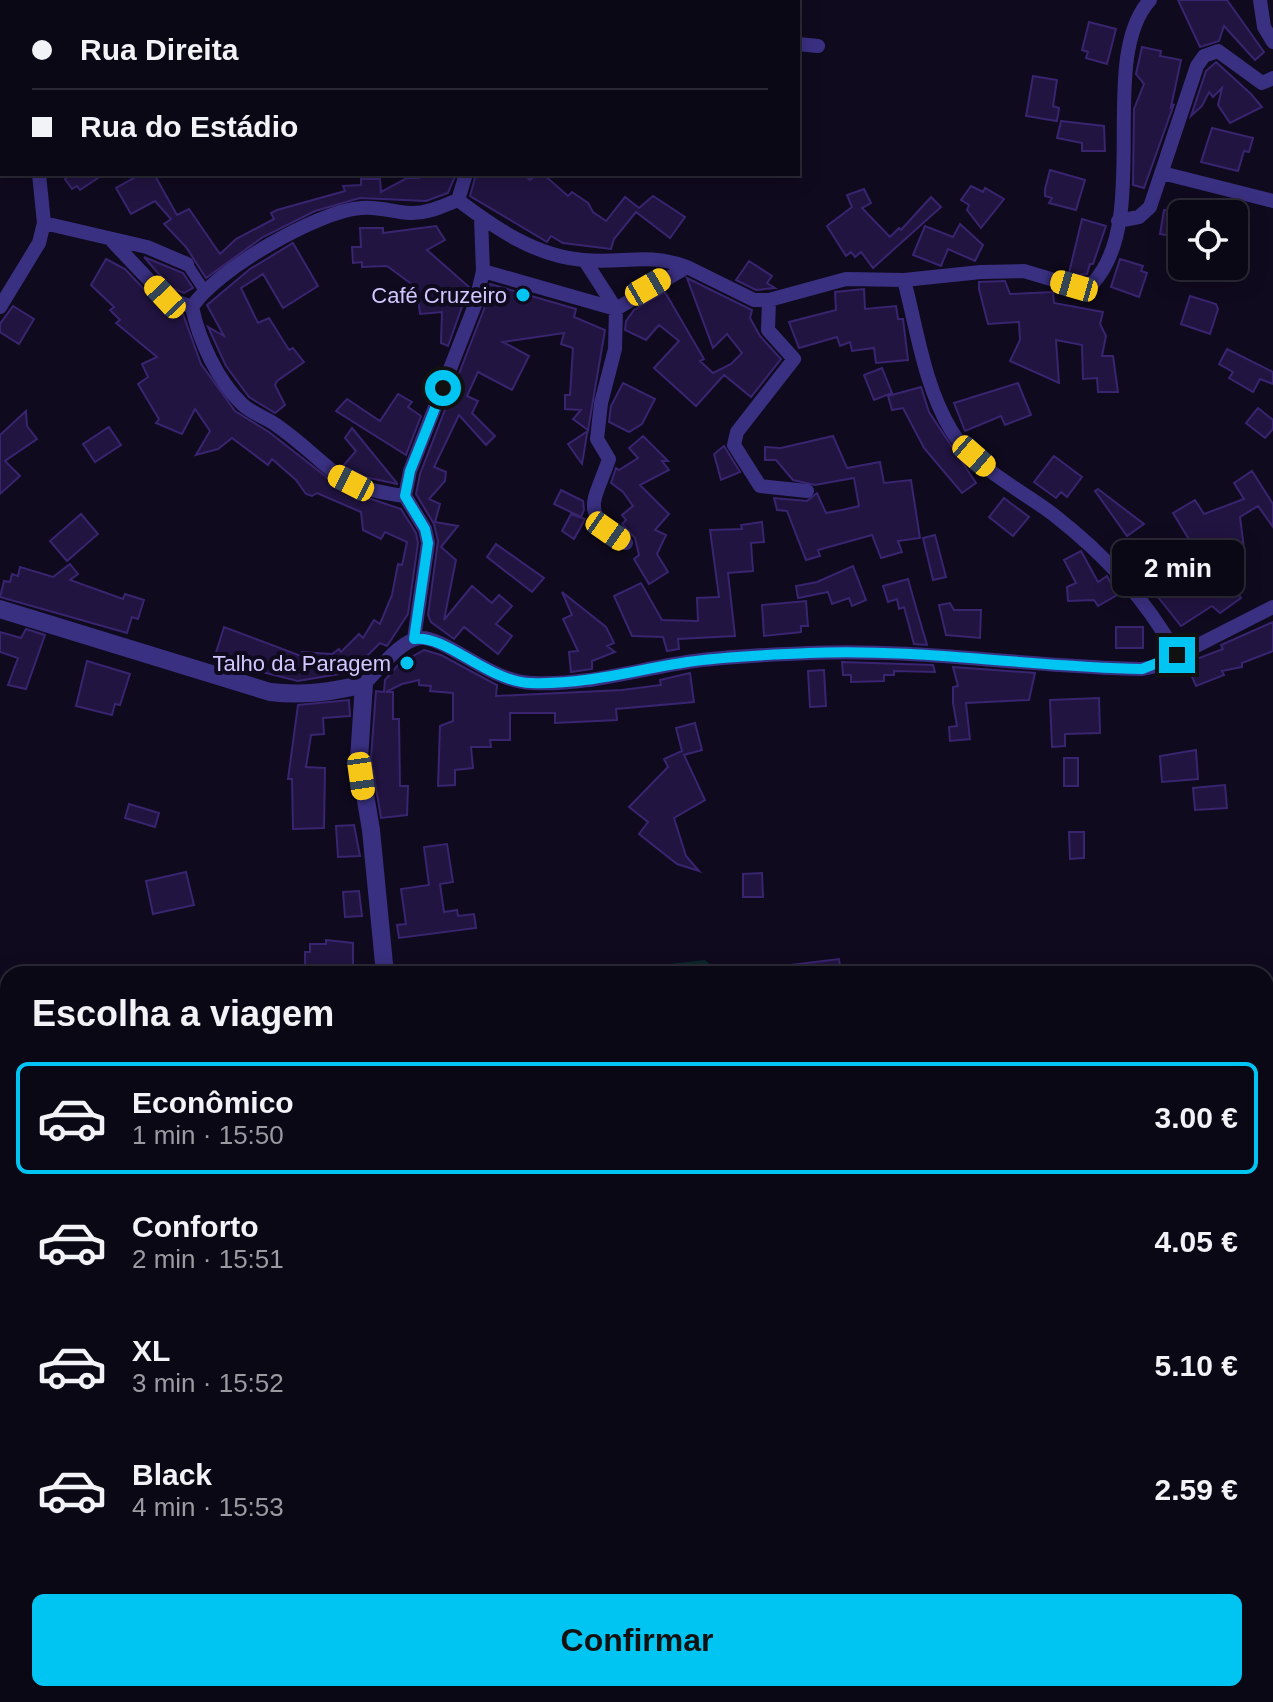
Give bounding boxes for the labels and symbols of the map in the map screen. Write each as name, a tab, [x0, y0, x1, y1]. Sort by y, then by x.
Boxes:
car	[621, 265, 675, 309]
car	[1048, 268, 1100, 304]
car	[140, 271, 190, 323]
place label: Café Cruzeiro	[371, 283, 507, 308]
marker: Café Cruzeiro	[514, 286, 532, 304]
route start	[425, 370, 461, 406]
car	[948, 431, 1000, 481]
car	[324, 461, 378, 505]
car	[581, 507, 635, 555]
callout: 2 min	[1111, 539, 1243, 595]
route end	[1159, 637, 1195, 673]
place label: Talho da Paragem	[212, 651, 391, 676]
marker: Talho da Paragem	[398, 654, 416, 672]
car	[346, 751, 376, 801]

